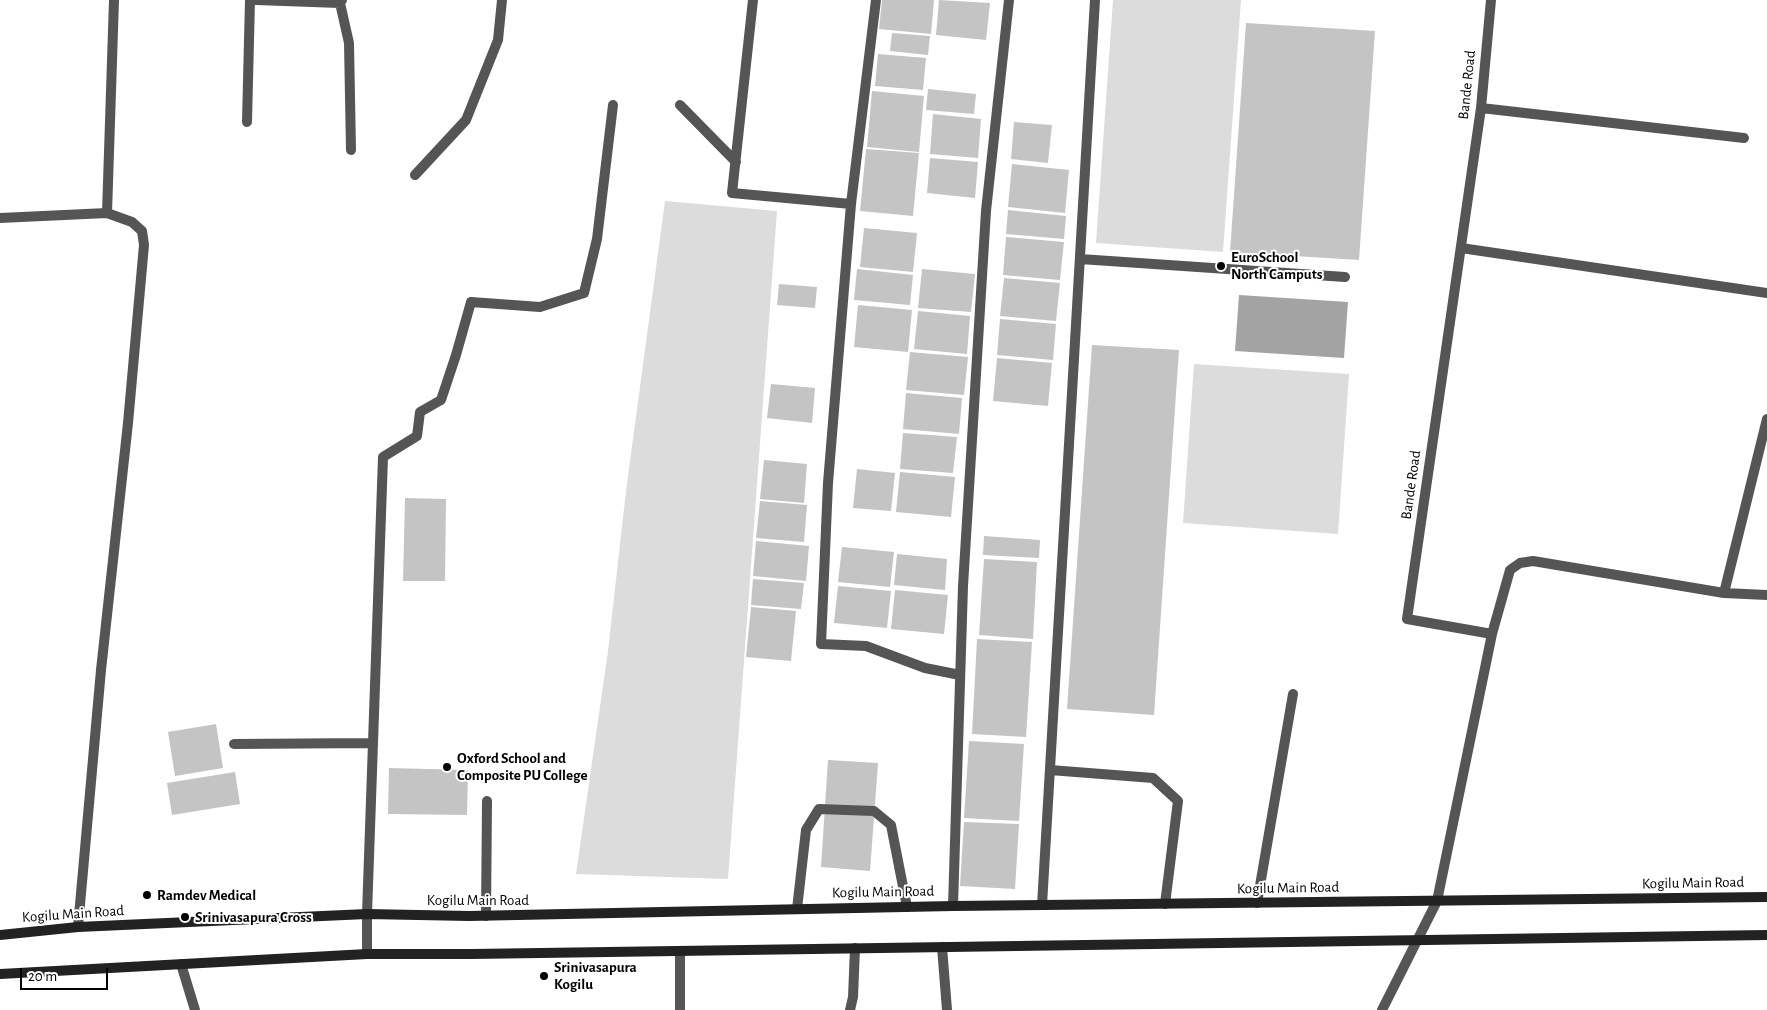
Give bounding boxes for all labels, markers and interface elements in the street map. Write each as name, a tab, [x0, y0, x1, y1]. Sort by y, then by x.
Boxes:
street label: Bande Road	[1454, 49, 1480, 121]
place label: EuroSchool North Camputs	[1231, 248, 1322, 283]
marker: EuroSchool North Camputs	[1215, 260, 1227, 272]
street label: Bande Road	[1397, 449, 1425, 521]
place label: Oxford School and Composite PU College	[457, 749, 587, 784]
marker: Oxford School and Composite PU College	[441, 761, 453, 773]
street label: Kogilu Main Road	[1642, 873, 1744, 893]
street label: Kogilu Main Road	[1237, 878, 1339, 898]
street label: Kogilu Main Road	[832, 882, 934, 902]
place label: Ramdev Medical	[157, 886, 256, 904]
marker: Ramdev Medical	[141, 889, 153, 901]
street label: Kogilu Main Road	[427, 891, 529, 909]
street label: Kogilu Main Road	[21, 901, 125, 927]
place label: Srinivasapura Cross	[195, 908, 312, 926]
marker: Srinivasapura Cross	[179, 911, 191, 923]
scale bar	[22, 958, 110, 990]
place label: Srinivasapura Kogilu	[554, 958, 637, 993]
text: 20 m	[28, 969, 57, 984]
marker: Srinivasapura Kogilu	[538, 970, 550, 982]

